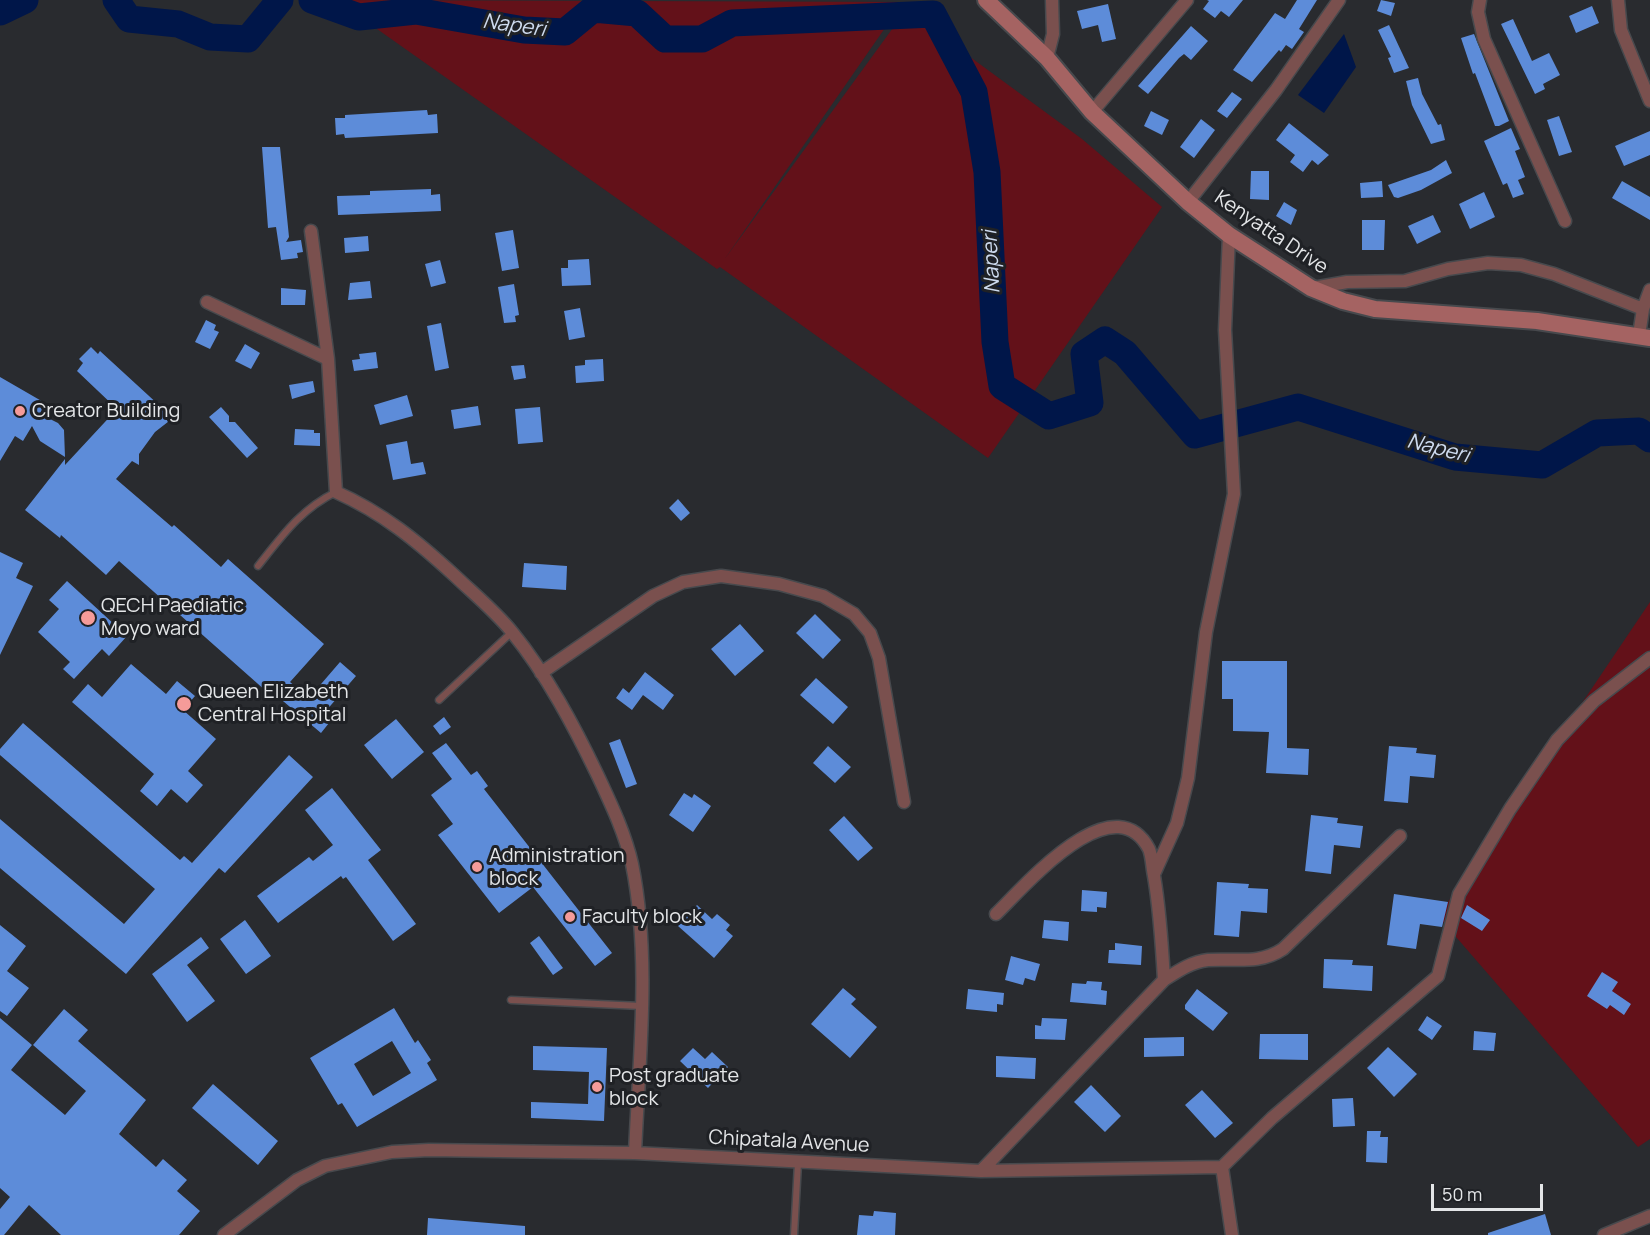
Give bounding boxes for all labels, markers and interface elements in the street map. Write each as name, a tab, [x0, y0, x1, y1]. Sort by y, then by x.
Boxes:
water label: Naperi	[481, 9, 547, 43]
street label: Kenyatta Drive	[1210, 186, 1332, 280]
water label: Naperi	[978, 230, 1006, 294]
place label: Creator Building	[32, 399, 180, 423]
marker: Creator Building	[13, 404, 27, 418]
water label: Naperi	[1404, 429, 1472, 469]
place label: QECH Paediatic Moyo ward	[101, 594, 244, 641]
marker: QECH Paediatic Moyo ward	[79, 609, 97, 627]
place label: Queen Elizabeth Central Hospital	[198, 680, 349, 727]
marker: Queen Elizabeth Central Hospital	[175, 695, 193, 713]
place label: Administration block	[489, 844, 625, 891]
marker: Administration block	[470, 860, 484, 874]
place label: Faculty block	[582, 905, 702, 929]
marker: Faculty block	[563, 910, 577, 924]
place label: Post graduate block	[609, 1064, 739, 1111]
marker: Post graduate block	[590, 1080, 604, 1094]
street label: Chipatala Avenue	[708, 1126, 870, 1158]
scale bar	[1434, 1172, 1546, 1210]
text: 50 m	[1442, 1182, 1482, 1206]

